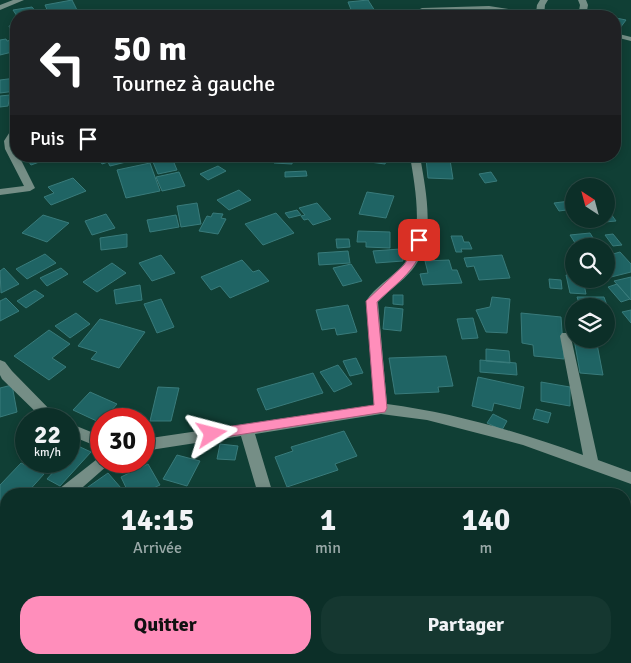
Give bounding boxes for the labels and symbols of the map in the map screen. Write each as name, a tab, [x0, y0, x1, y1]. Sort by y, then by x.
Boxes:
north arrow	[565, 178, 615, 228]
pin	[398, 219, 440, 261]
position arrow	[185, 407, 237, 459]
speed limit sign: 30	[90, 408, 155, 473]

